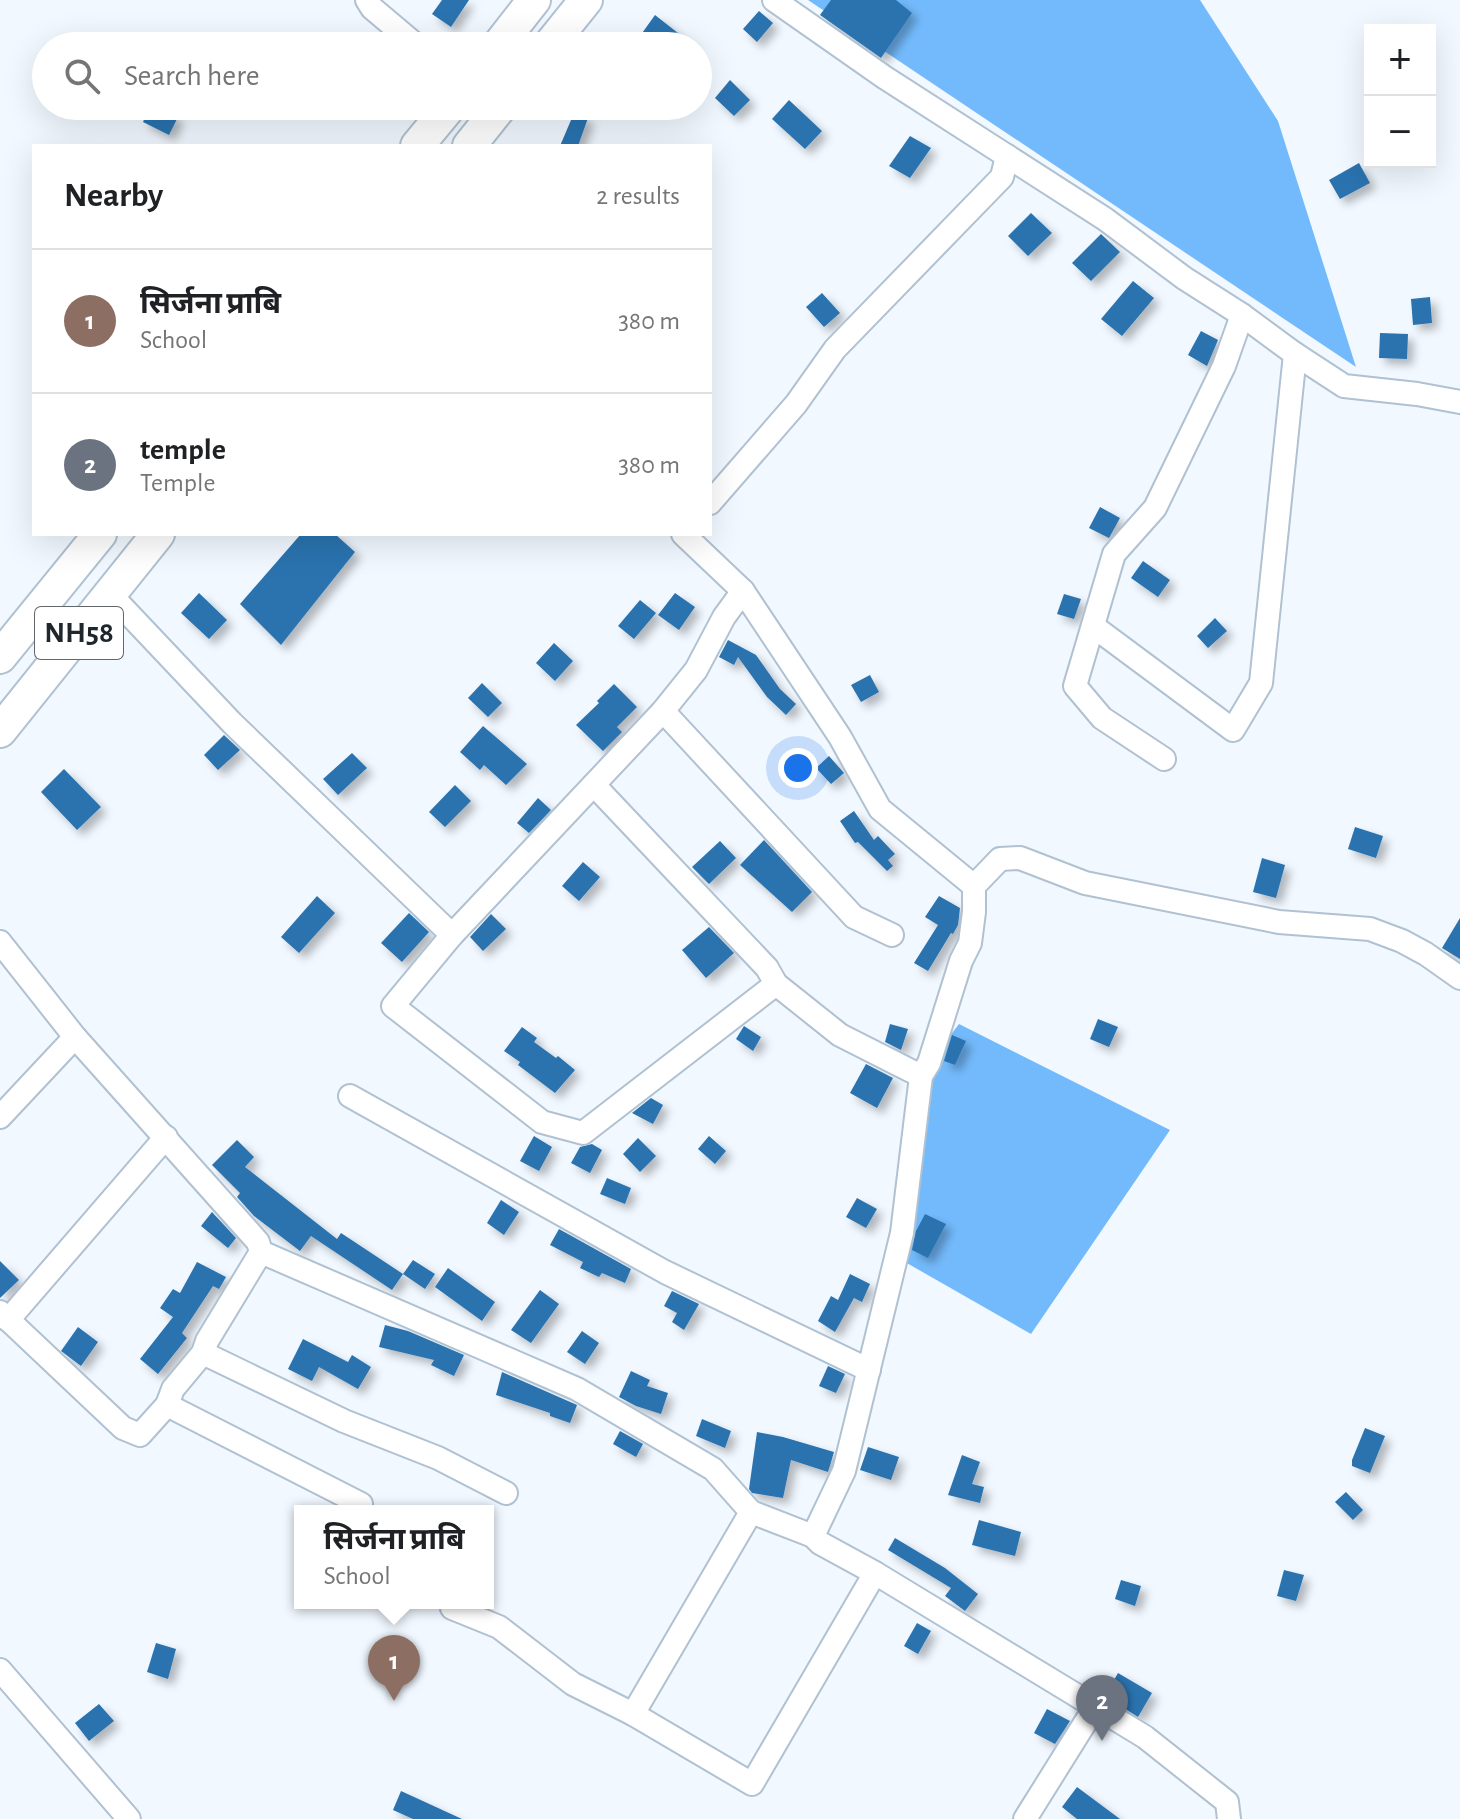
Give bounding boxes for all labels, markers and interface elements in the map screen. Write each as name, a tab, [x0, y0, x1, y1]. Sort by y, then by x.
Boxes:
map controls	[1364, 24, 1436, 168]
button: +	[1364, 24, 1436, 96]
search box	[32, 32, 712, 120]
icon: search	[60, 54, 104, 98]
text: Search here	[124, 61, 260, 91]
button: −	[1364, 96, 1436, 168]
text: Nearby	[64, 179, 163, 213]
text: 2 results	[596, 183, 680, 209]
text: सिर्जना प्राबि	[140, 289, 281, 319]
text: 1	[85, 308, 95, 334]
text: 380 m	[618, 308, 680, 334]
text: School	[140, 327, 207, 353]
text: temple	[140, 435, 226, 465]
text: 2	[84, 452, 96, 478]
text: 380 m	[618, 452, 680, 478]
text: Temple	[140, 470, 215, 496]
road number: NH58	[35, 607, 123, 659]
your location	[778, 748, 818, 788]
popup	[294, 1505, 494, 1609]
text: सिर्जना प्राबि	[324, 1525, 465, 1555]
text: School	[324, 1563, 391, 1589]
pin: 1	[368, 1635, 420, 1701]
pin: 2	[1076, 1675, 1128, 1741]

